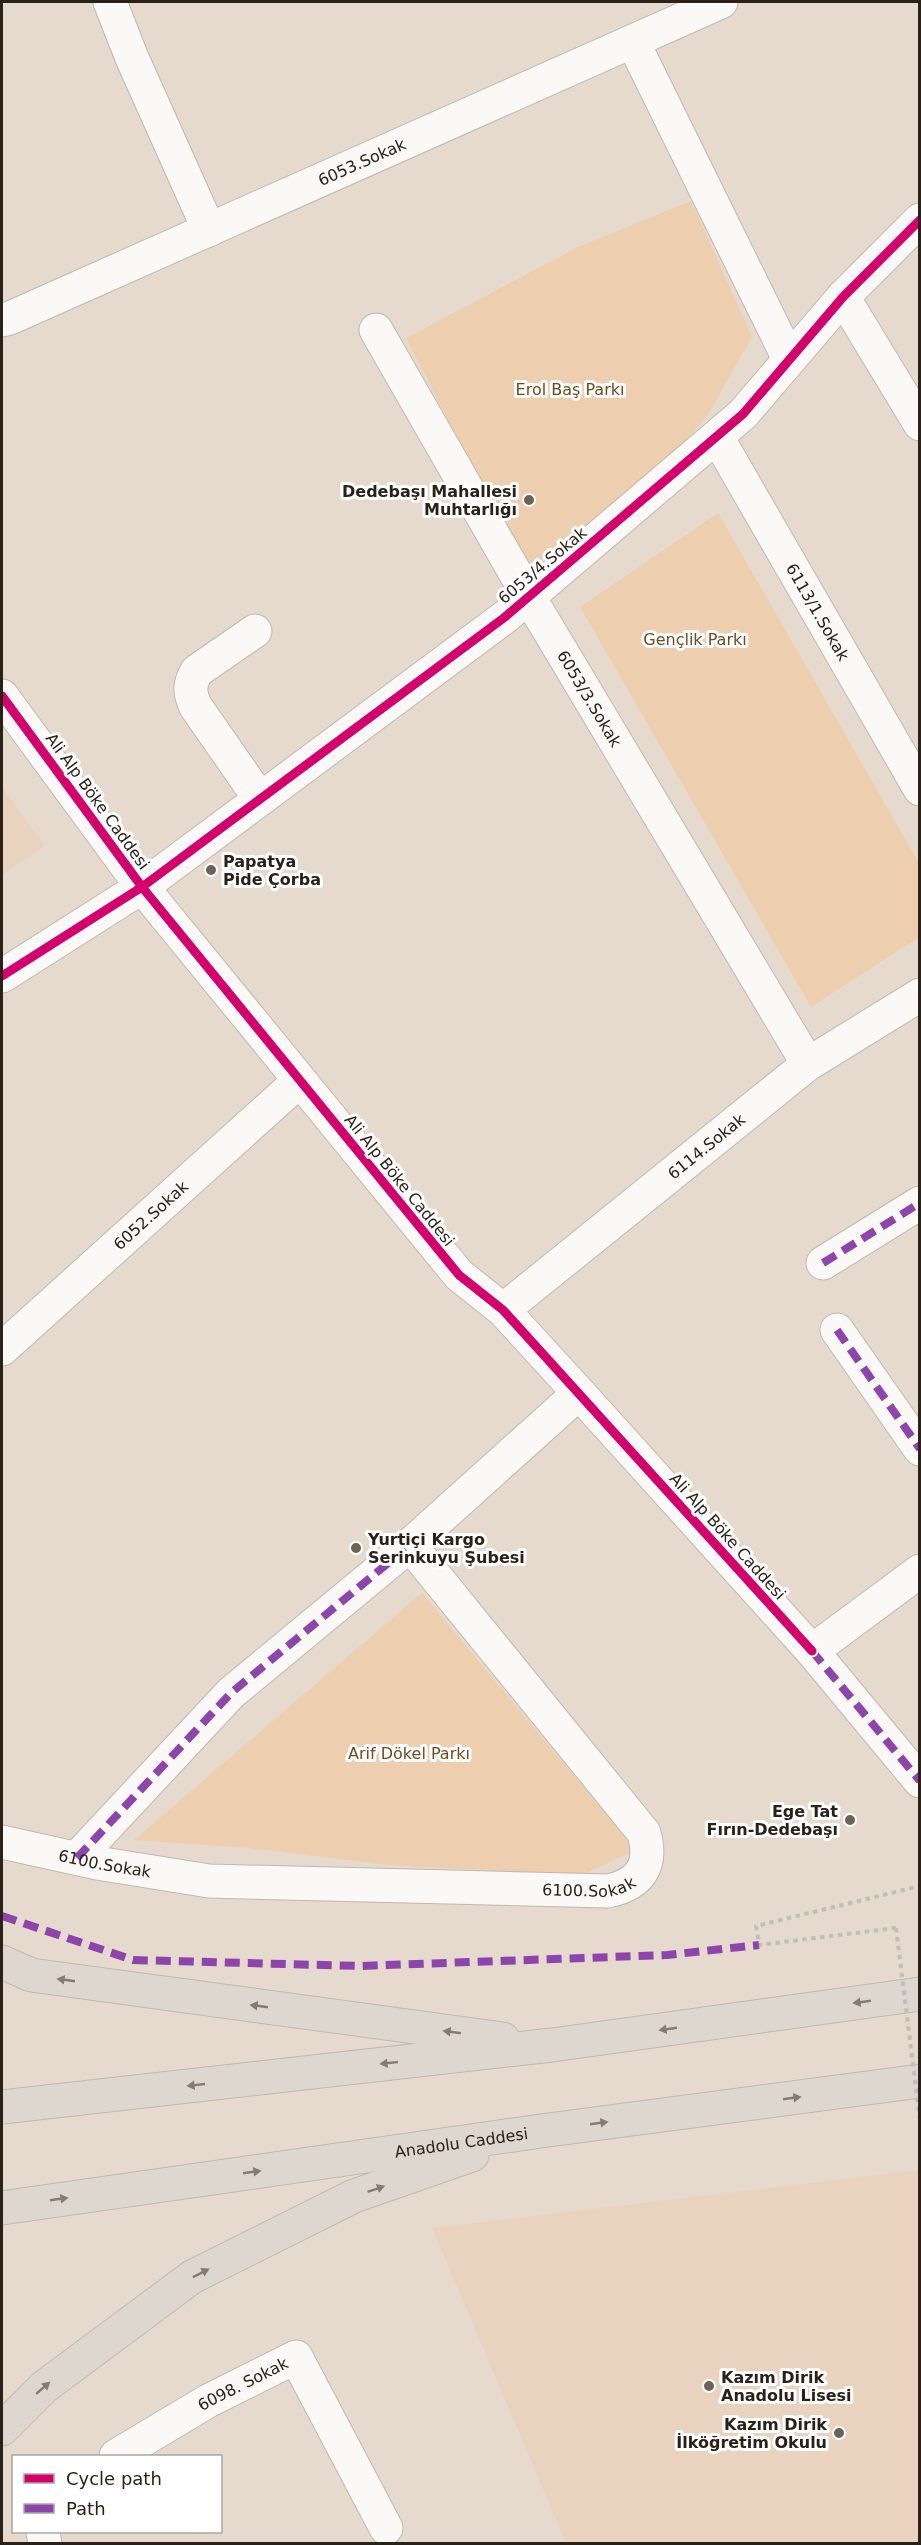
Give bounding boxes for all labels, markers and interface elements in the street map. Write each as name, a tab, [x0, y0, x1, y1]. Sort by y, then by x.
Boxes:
street label: 6053.Sokak	[315, 134, 409, 190]
park label: Erol Baş Parkı	[516, 380, 624, 399]
place label: Dedebaşı Mahallesi Muhtarlığı	[342, 482, 517, 519]
marker: Dedebaşı Mahallesi Muhtarlığı	[522, 493, 536, 507]
street label: 6053/4.Sokak	[494, 522, 591, 608]
street label: 6113/1.Sokak	[782, 560, 853, 665]
park label: Gençlik Parkı	[643, 630, 747, 649]
street label: 6053/3.Sokak	[553, 647, 626, 751]
street label: Ali Alp Böke Caddesi	[42, 729, 153, 873]
place label: Papatya Pide Çorba	[223, 852, 321, 889]
marker: Papatya Pide Çorba	[204, 863, 218, 877]
street label: 6114.Sokak	[664, 1109, 750, 1183]
street label: Ali Alp Böke Caddesi	[341, 1111, 459, 1250]
street label: 6052.Sokak	[110, 1176, 193, 1254]
street label: Ali Alp Böke Caddesi	[666, 1469, 790, 1604]
place label: Yurtiçi Kargo Serinkuyu Şubesi	[367, 1530, 525, 1567]
marker: Yurtiçi Kargo Serinkuyu Şubesi	[349, 1541, 363, 1555]
park label: Arif Dökel Parkı	[348, 1744, 470, 1763]
place label: Ege Tat Fırın-Dedebaşı	[706, 1802, 838, 1839]
marker: Ege Tat Fırın-Dedebaşı	[843, 1813, 857, 1827]
street label: 6100.Sokak	[57, 1846, 153, 1882]
street label: 6100.Sokak	[542, 1872, 640, 1901]
one-way arrow	[56, 1975, 75, 1985]
one-way arrow	[852, 1998, 871, 2007]
one-way arrow	[249, 2001, 268, 2011]
one-way arrow	[659, 2025, 678, 2034]
one-way arrow	[443, 2027, 462, 2037]
one-way arrow	[380, 2059, 399, 2068]
one-way arrow	[186, 2080, 205, 2090]
one-way arrow	[783, 2093, 802, 2102]
one-way arrow	[589, 2119, 608, 2128]
street label: Anadolu Caddesi	[393, 2124, 529, 2162]
one-way arrow	[243, 2167, 262, 2176]
one-way arrow	[367, 2183, 385, 2193]
one-way arrow	[50, 2195, 69, 2204]
one-way arrow	[192, 2268, 209, 2278]
street label: 6098. Sokak	[194, 2353, 292, 2415]
place label: Kazım Dirik Anadolu Lisesi	[721, 2368, 852, 2405]
marker: Kazım Dirik Anadolu Lisesi	[702, 2379, 716, 2393]
one-way arrow	[35, 2382, 50, 2395]
place label: Kazım Dirik İlköğretim Okulu	[676, 2415, 827, 2452]
marker: Kazım Dirik İlköğretim Okulu	[832, 2426, 846, 2440]
legend	[12, 2455, 222, 2533]
text: Cycle path	[66, 2468, 162, 2489]
text: Path	[66, 2498, 106, 2519]

